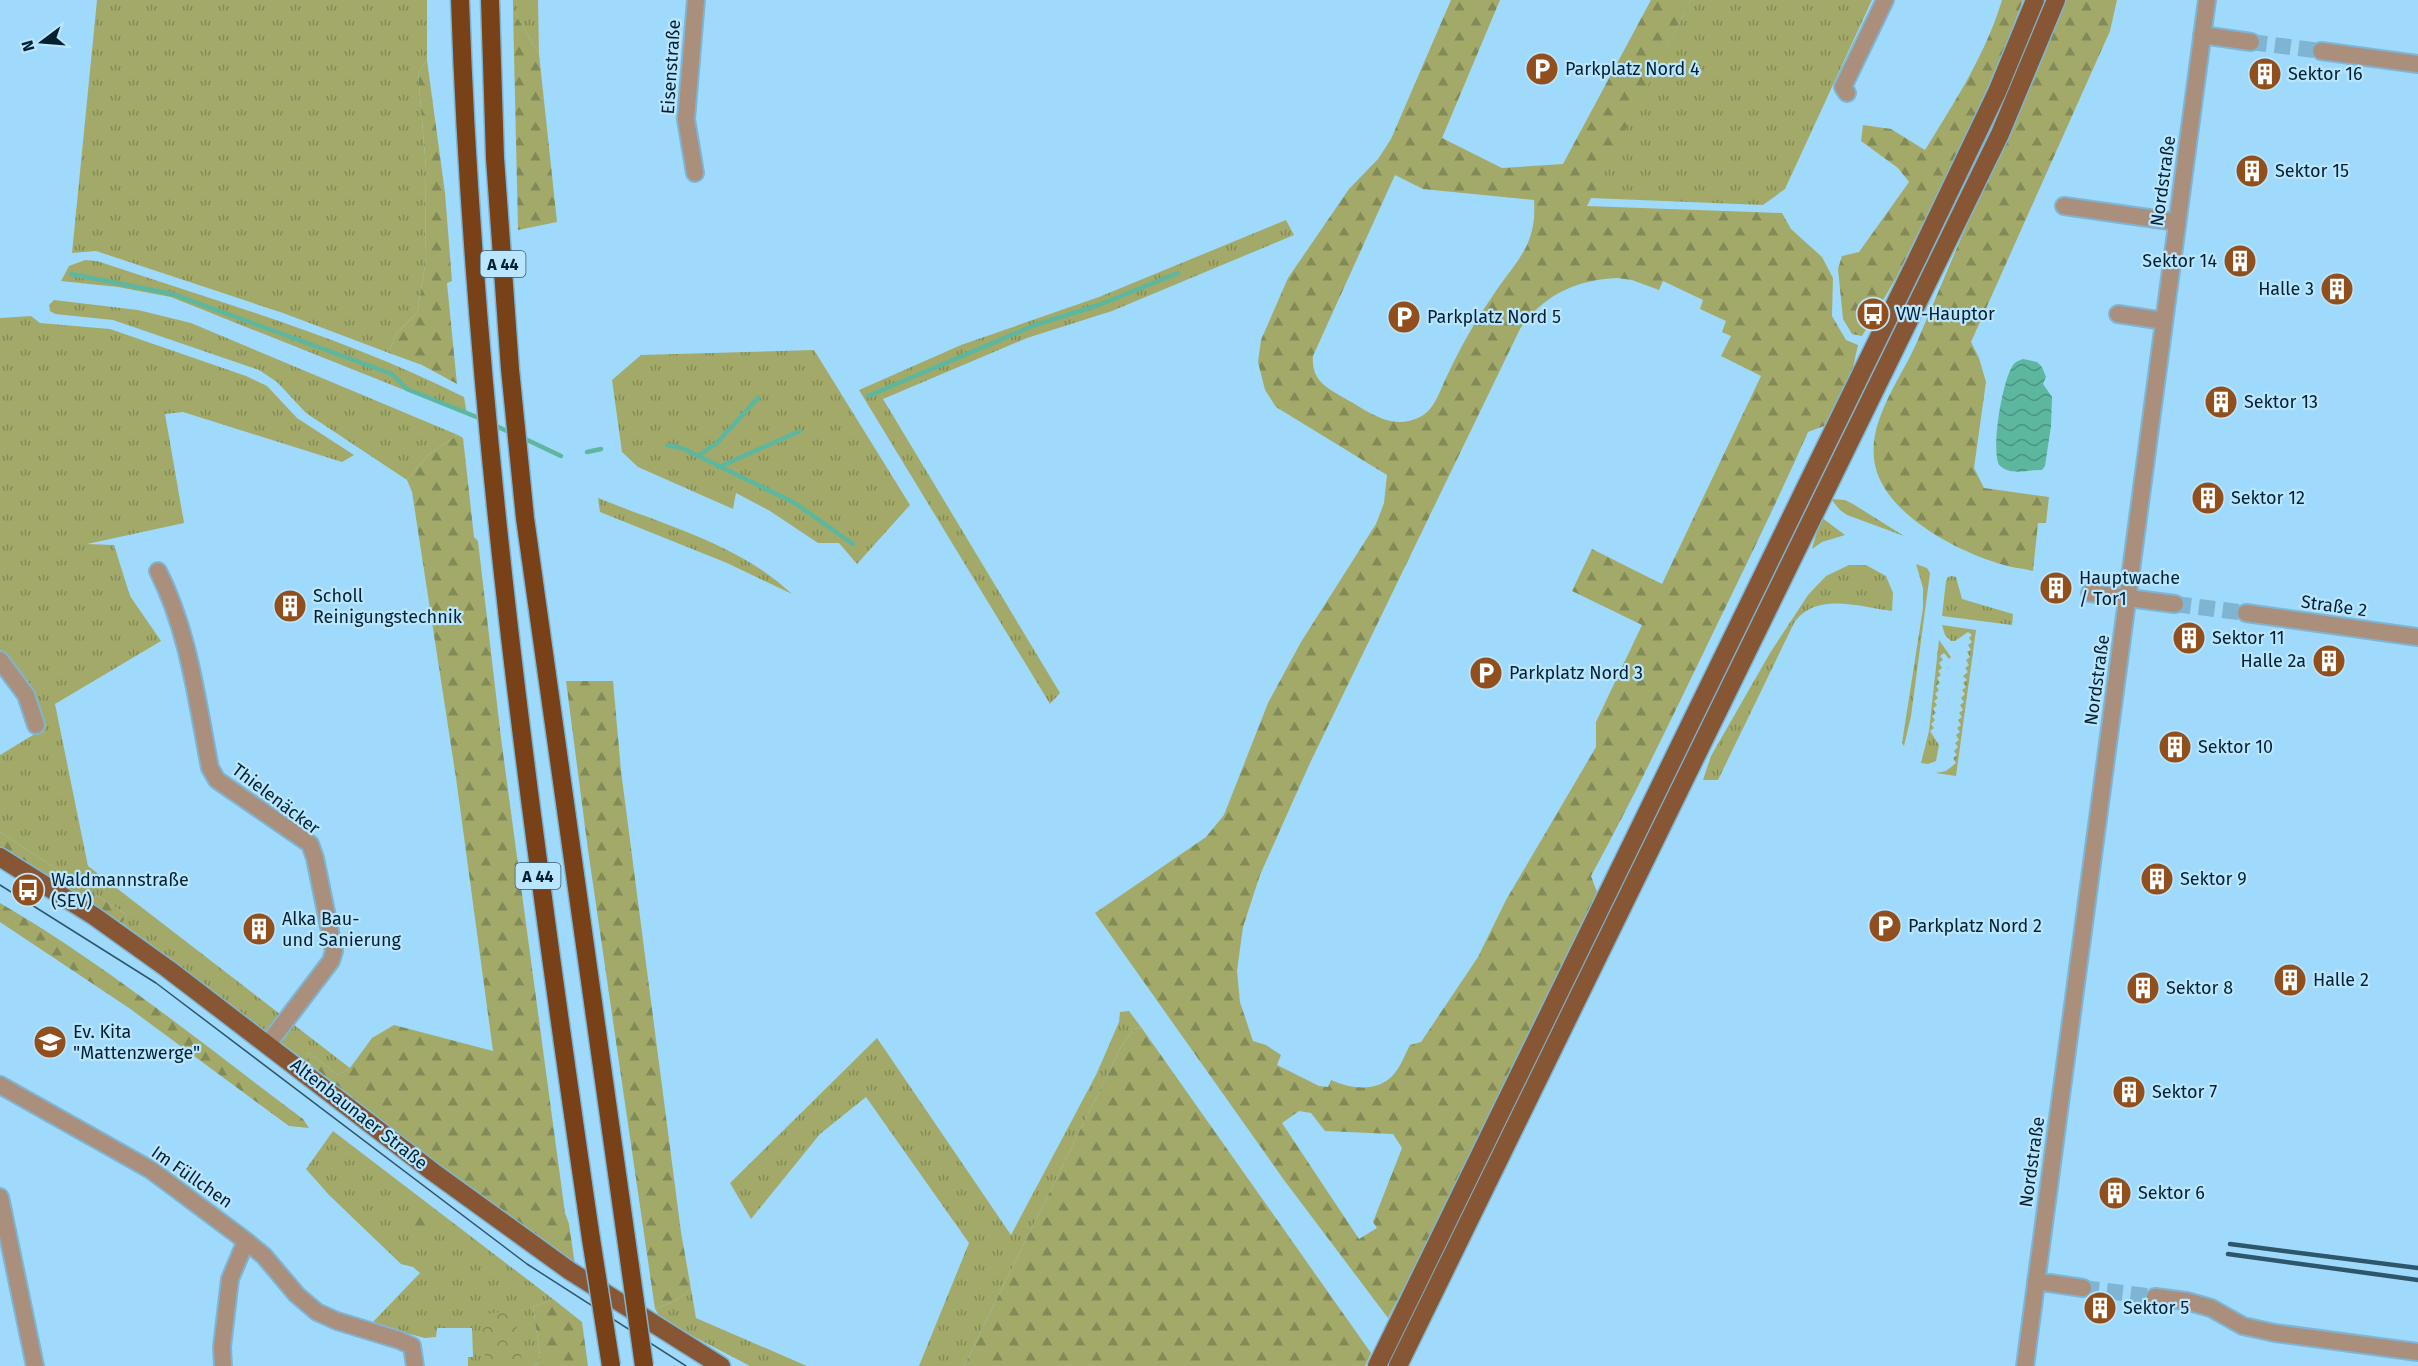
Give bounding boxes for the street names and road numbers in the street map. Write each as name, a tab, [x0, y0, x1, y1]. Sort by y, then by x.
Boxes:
street label: Eisenstraße	[657, 19, 685, 115]
street label: Nordstraße	[2146, 134, 2180, 228]
road number: A 44	[480, 251, 526, 277]
street label: Straße 2	[2299, 590, 2369, 622]
street label: Nordstraße	[2080, 633, 2114, 727]
street label: Thielenäcker	[228, 759, 324, 839]
road number: A 44	[516, 863, 560, 889]
street label: Altenbaunaer Straße	[286, 1054, 432, 1174]
street label: Nordstraße	[2015, 1115, 2049, 1209]
street label: Im Füllchen	[147, 1141, 237, 1213]

